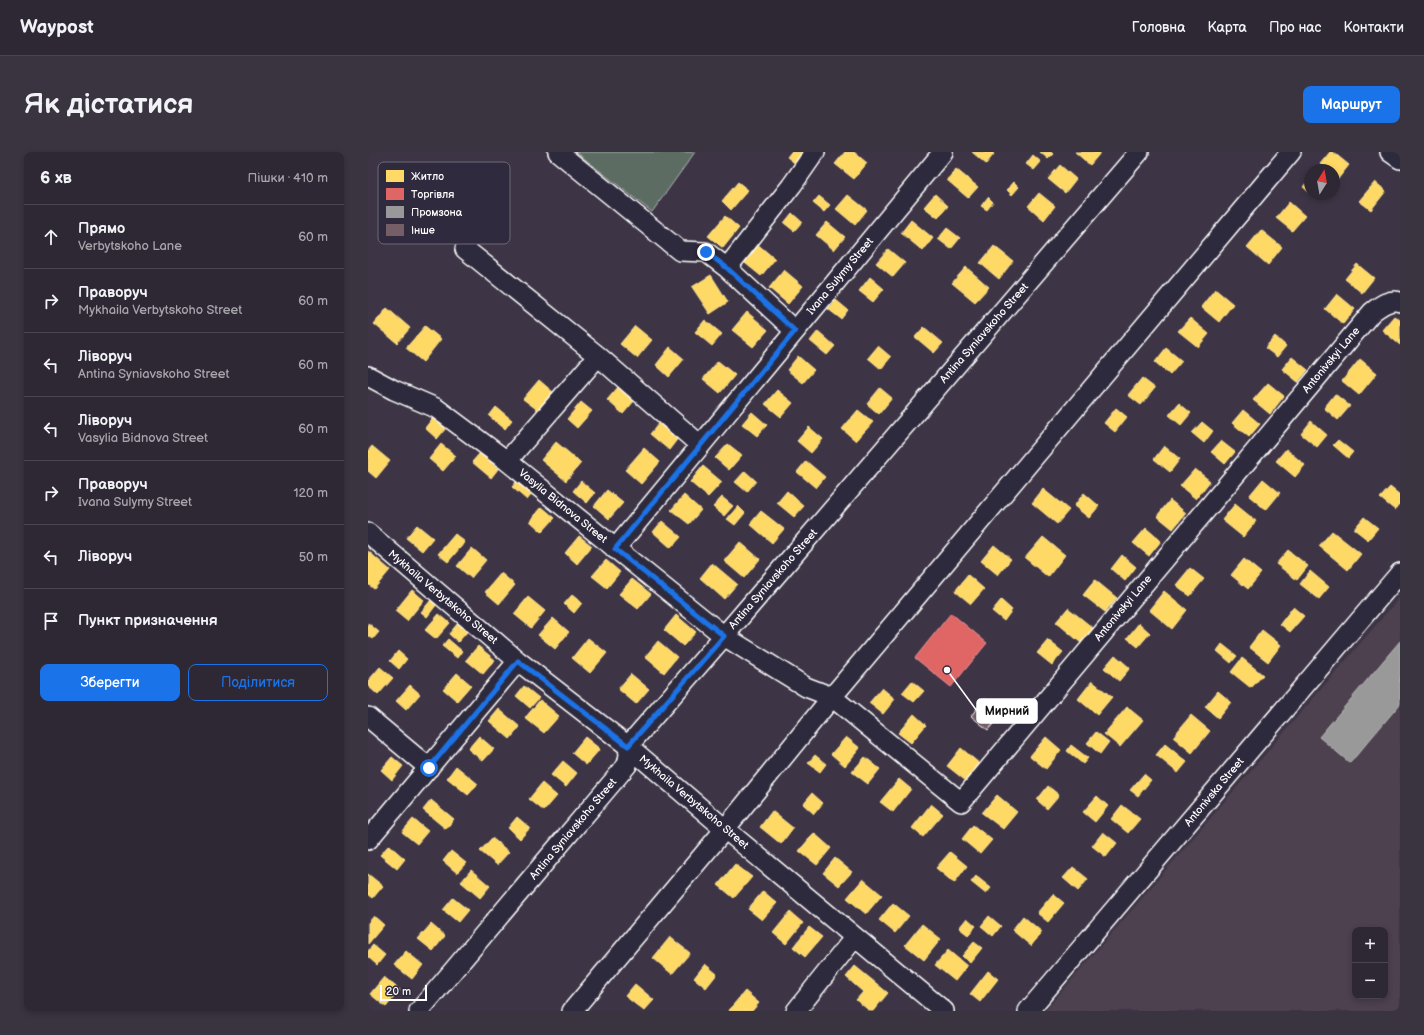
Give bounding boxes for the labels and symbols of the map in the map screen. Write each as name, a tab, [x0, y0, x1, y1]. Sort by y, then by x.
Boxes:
legend	[378, 162, 510, 244]
north arrow	[1304, 164, 1340, 200]
text: Житло	[411, 170, 444, 183]
text: Торгівля	[411, 188, 454, 201]
text: Промзона	[411, 206, 463, 219]
text: Інше	[411, 224, 435, 237]
street label: Ivana Sulymy Street	[804, 234, 876, 317]
route end	[697, 243, 715, 261]
street label: Antina Syniavskoho Street	[937, 280, 1031, 386]
street label: Antonivskyi Lane	[1300, 324, 1363, 396]
street label: Vasylia Bidnova Street	[516, 466, 610, 546]
street label: Antina Syniavskoho Street	[726, 526, 820, 632]
street label: Mykhaila Verbytskoho Street	[386, 547, 501, 647]
street label: Antonivskyi Lane	[1092, 572, 1155, 644]
callout: Мирний	[977, 699, 1037, 723]
text: Мирний	[985, 704, 1029, 719]
street label: Mykhaila Verbytskoho Street	[637, 752, 752, 852]
street label: Antonivska Street	[1181, 755, 1247, 829]
route start	[420, 759, 438, 777]
street label: Antina Syniavskoho Street	[527, 775, 620, 882]
scale bar	[380, 983, 427, 1002]

